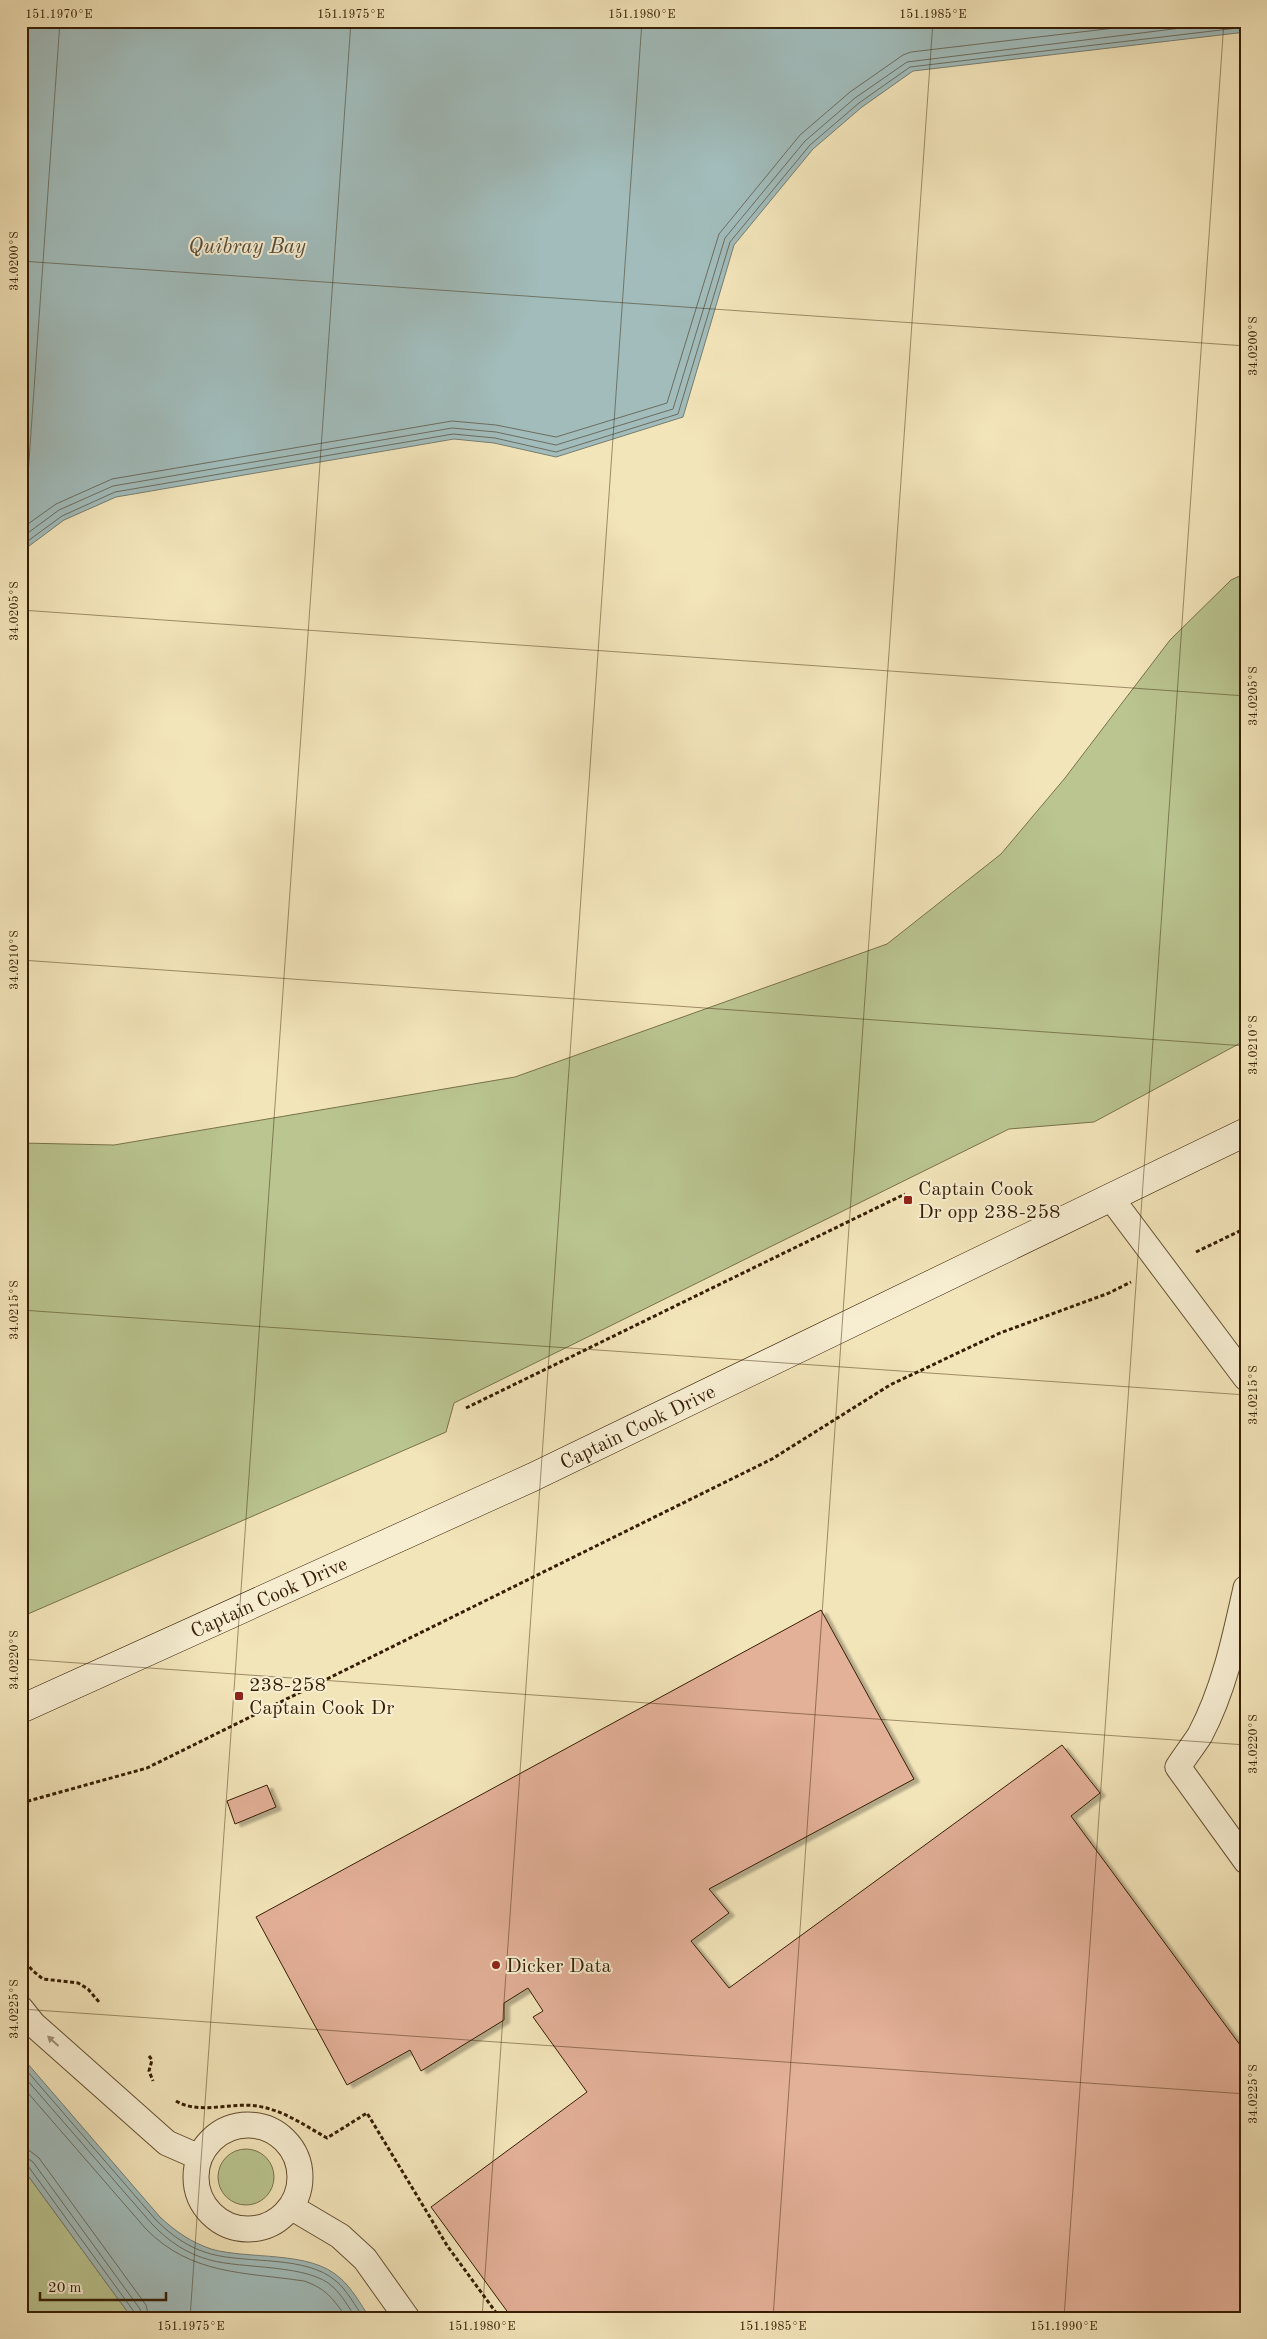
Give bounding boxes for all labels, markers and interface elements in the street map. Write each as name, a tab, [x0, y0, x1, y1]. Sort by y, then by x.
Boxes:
text: 151.1970°E	[25, 8, 93, 21]
text: 151.1975°E	[317, 8, 385, 21]
text: 151.1980°E	[608, 8, 676, 21]
text: 151.1985°E	[899, 8, 967, 21]
text: 34.0200°S	[9, 231, 21, 291]
water label: Quibray Bay	[188, 237, 306, 258]
text: 34.0200°S	[1248, 316, 1260, 376]
text: 34.0205°S	[8, 581, 21, 641]
text: 34.0205°S	[1247, 666, 1260, 726]
text: 34.0210°S	[9, 930, 21, 990]
text: 34.0210°S	[1248, 1015, 1260, 1075]
place label: Captain Cook Dr opp 238-258	[918, 1180, 1061, 1223]
marker: Captain Cook Dr opp 238-258	[902, 1194, 914, 1206]
text: 34.0215°S	[8, 1280, 21, 1340]
text: 34.0215°S	[1247, 1365, 1260, 1425]
street label: Captain Cook Drive	[557, 1382, 719, 1474]
street label: Captain Cook Drive	[188, 1554, 351, 1643]
text: 34.0220°S	[9, 1630, 21, 1690]
place label: 238-258 Captain Cook Dr	[249, 1676, 394, 1719]
marker: 238-258 Captain Cook Dr	[233, 1690, 245, 1702]
text: 34.0220°S	[1248, 1714, 1260, 1774]
place label: Dicker Data	[506, 1957, 612, 1977]
marker: Dicker Data	[490, 1959, 502, 1971]
text: 34.0225°S	[8, 1979, 21, 2039]
one-way arrow	[48, 2035, 60, 2047]
text: 34.0225°S	[1247, 2064, 1260, 2124]
scale bar	[40, 2269, 166, 2301]
text: 20 m	[48, 2281, 82, 2296]
text: 151.1975°E	[157, 2320, 225, 2333]
text: 151.1980°E	[448, 2320, 516, 2333]
text: 151.1985°E	[739, 2320, 807, 2333]
text: 151.1990°E	[1030, 2320, 1098, 2333]

